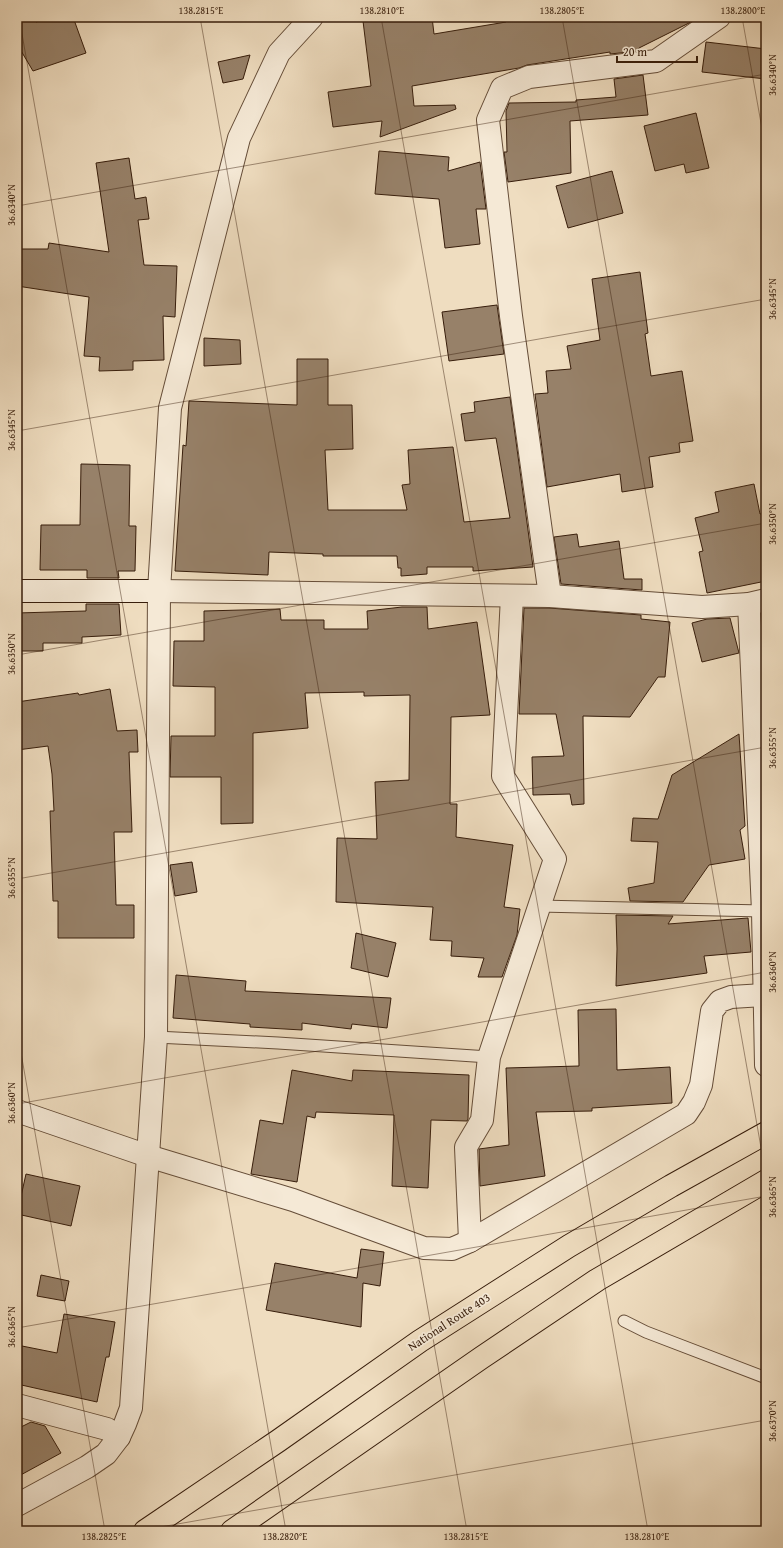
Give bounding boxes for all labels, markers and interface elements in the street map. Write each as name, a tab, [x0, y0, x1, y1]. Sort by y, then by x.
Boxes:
text: 138.2815°E	[179, 3, 223, 18]
text: 138.2810°E	[360, 3, 404, 18]
text: 138.2805°E	[540, 3, 584, 18]
text: 138.2800°E	[721, 3, 765, 18]
scale bar	[617, 38, 697, 64]
text: 20 m	[623, 43, 647, 60]
text: 36.6340°N	[765, 54, 780, 96]
text: 36.6340°N	[4, 184, 19, 226]
text: 36.6345°N	[765, 278, 780, 320]
text: 36.6345°N	[4, 409, 19, 451]
text: 36.6350°N	[765, 503, 780, 545]
text: 36.6350°N	[4, 633, 19, 675]
text: 36.6355°N	[765, 727, 780, 769]
text: 36.6355°N	[4, 857, 19, 899]
text: 36.6360°N	[765, 951, 780, 993]
text: 36.6360°N	[4, 1082, 19, 1124]
text: 36.6365°N	[765, 1176, 780, 1218]
street label: National Route 403	[404, 1288, 493, 1355]
text: 36.6365°N	[4, 1306, 19, 1348]
text: 36.6370°N	[765, 1400, 780, 1442]
text: 138.2825°E	[82, 1529, 126, 1544]
text: 138.2820°E	[263, 1529, 307, 1544]
text: 138.2815°E	[444, 1529, 488, 1544]
text: 138.2810°E	[625, 1529, 669, 1544]

